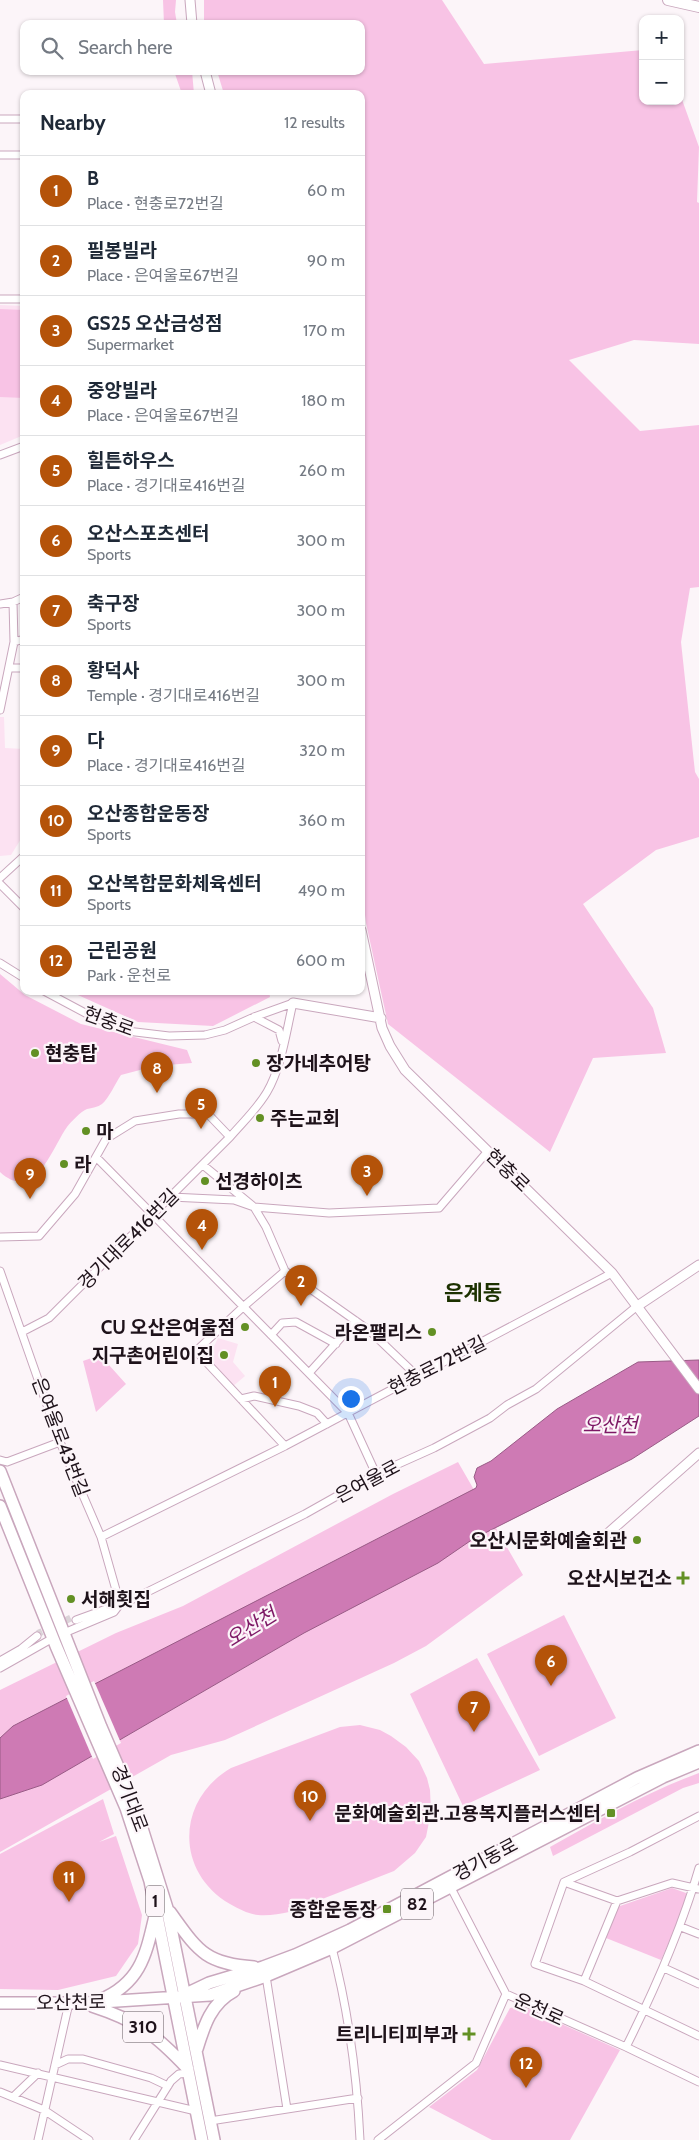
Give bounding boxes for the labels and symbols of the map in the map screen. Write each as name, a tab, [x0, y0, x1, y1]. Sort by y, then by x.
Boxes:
street label: 현충로	[80, 1002, 137, 1041]
place label: 현충탑	[45, 1042, 97, 1065]
marker: 현충탑	[29, 1047, 41, 1059]
pin: 8	[141, 1052, 173, 1093]
place label: 장가네추어탕	[266, 1052, 371, 1075]
marker: 장가네추어탕	[250, 1057, 262, 1069]
pin: 5	[185, 1088, 217, 1129]
place label: 주는교회	[270, 1107, 340, 1130]
marker: 주는교회	[254, 1112, 266, 1124]
place label: 마	[96, 1120, 114, 1143]
marker: 마	[80, 1125, 92, 1137]
street label: 현충로	[481, 1144, 535, 1197]
place label: 라	[74, 1153, 92, 1176]
pin: 3	[351, 1155, 383, 1196]
pin: 9	[14, 1158, 46, 1199]
marker: 라	[58, 1158, 70, 1170]
place label: 선경하이츠	[215, 1170, 302, 1193]
marker: 선경하이츠	[199, 1175, 211, 1187]
street label: 경기대로416번길	[73, 1184, 183, 1294]
pin: 4	[186, 1209, 218, 1250]
pin: 2	[285, 1265, 317, 1306]
district label: 은계동	[444, 1280, 502, 1305]
place label: CU 오산은여울점	[101, 1316, 235, 1339]
marker: CU 오산은여울점	[239, 1321, 251, 1333]
place label: 라온팰리스	[335, 1321, 422, 1344]
marker: 라온팰리스	[426, 1326, 438, 1338]
street label: 현충로72번길	[384, 1331, 490, 1400]
place label: 지구촌어린이집	[92, 1344, 214, 1367]
marker: 지구촌어린이집	[218, 1349, 230, 1361]
pin: 1	[259, 1366, 291, 1407]
street label: 은여울로43번길	[27, 1374, 94, 1500]
your location	[338, 1386, 364, 1412]
water label: 오산천	[582, 1413, 640, 1437]
street label: 은여울로	[331, 1455, 404, 1508]
place label: 오산시문화예술회관	[470, 1529, 628, 1552]
marker: 오산시문화예술회관	[631, 1534, 643, 1546]
place label: 오산시보건소	[567, 1567, 672, 1590]
marker: 오산시보건소	[676, 1571, 690, 1585]
place label: 서해횟집	[81, 1588, 151, 1611]
marker: 서해횟집	[65, 1593, 77, 1605]
water label: 오산천	[221, 1601, 283, 1652]
pin: 6	[535, 1645, 567, 1686]
pin: 7	[458, 1691, 490, 1732]
street label: 경기대로	[106, 1761, 153, 1835]
pin: 10	[294, 1780, 326, 1821]
place label: 문화예술회관.고용복지플러스센터	[335, 1802, 601, 1825]
marker: 문화예술회관.고용복지플러스센터	[605, 1807, 617, 1819]
street label: 경기동로	[449, 1833, 522, 1886]
pin: 11	[53, 1861, 85, 1902]
road number: 1	[146, 1885, 164, 1916]
road number: 82	[401, 1888, 433, 1920]
place label: 종합운동장	[290, 1898, 377, 1921]
marker: 종합운동장	[381, 1903, 393, 1915]
street label: 운천로	[510, 1988, 567, 2031]
street label: 오산천로	[36, 1990, 106, 2015]
road number: 310	[123, 2011, 163, 2042]
place label: 트리니티피부과	[336, 2023, 459, 2046]
marker: 트리니티피부과	[462, 2027, 476, 2041]
pin: 12	[510, 2047, 542, 2088]

